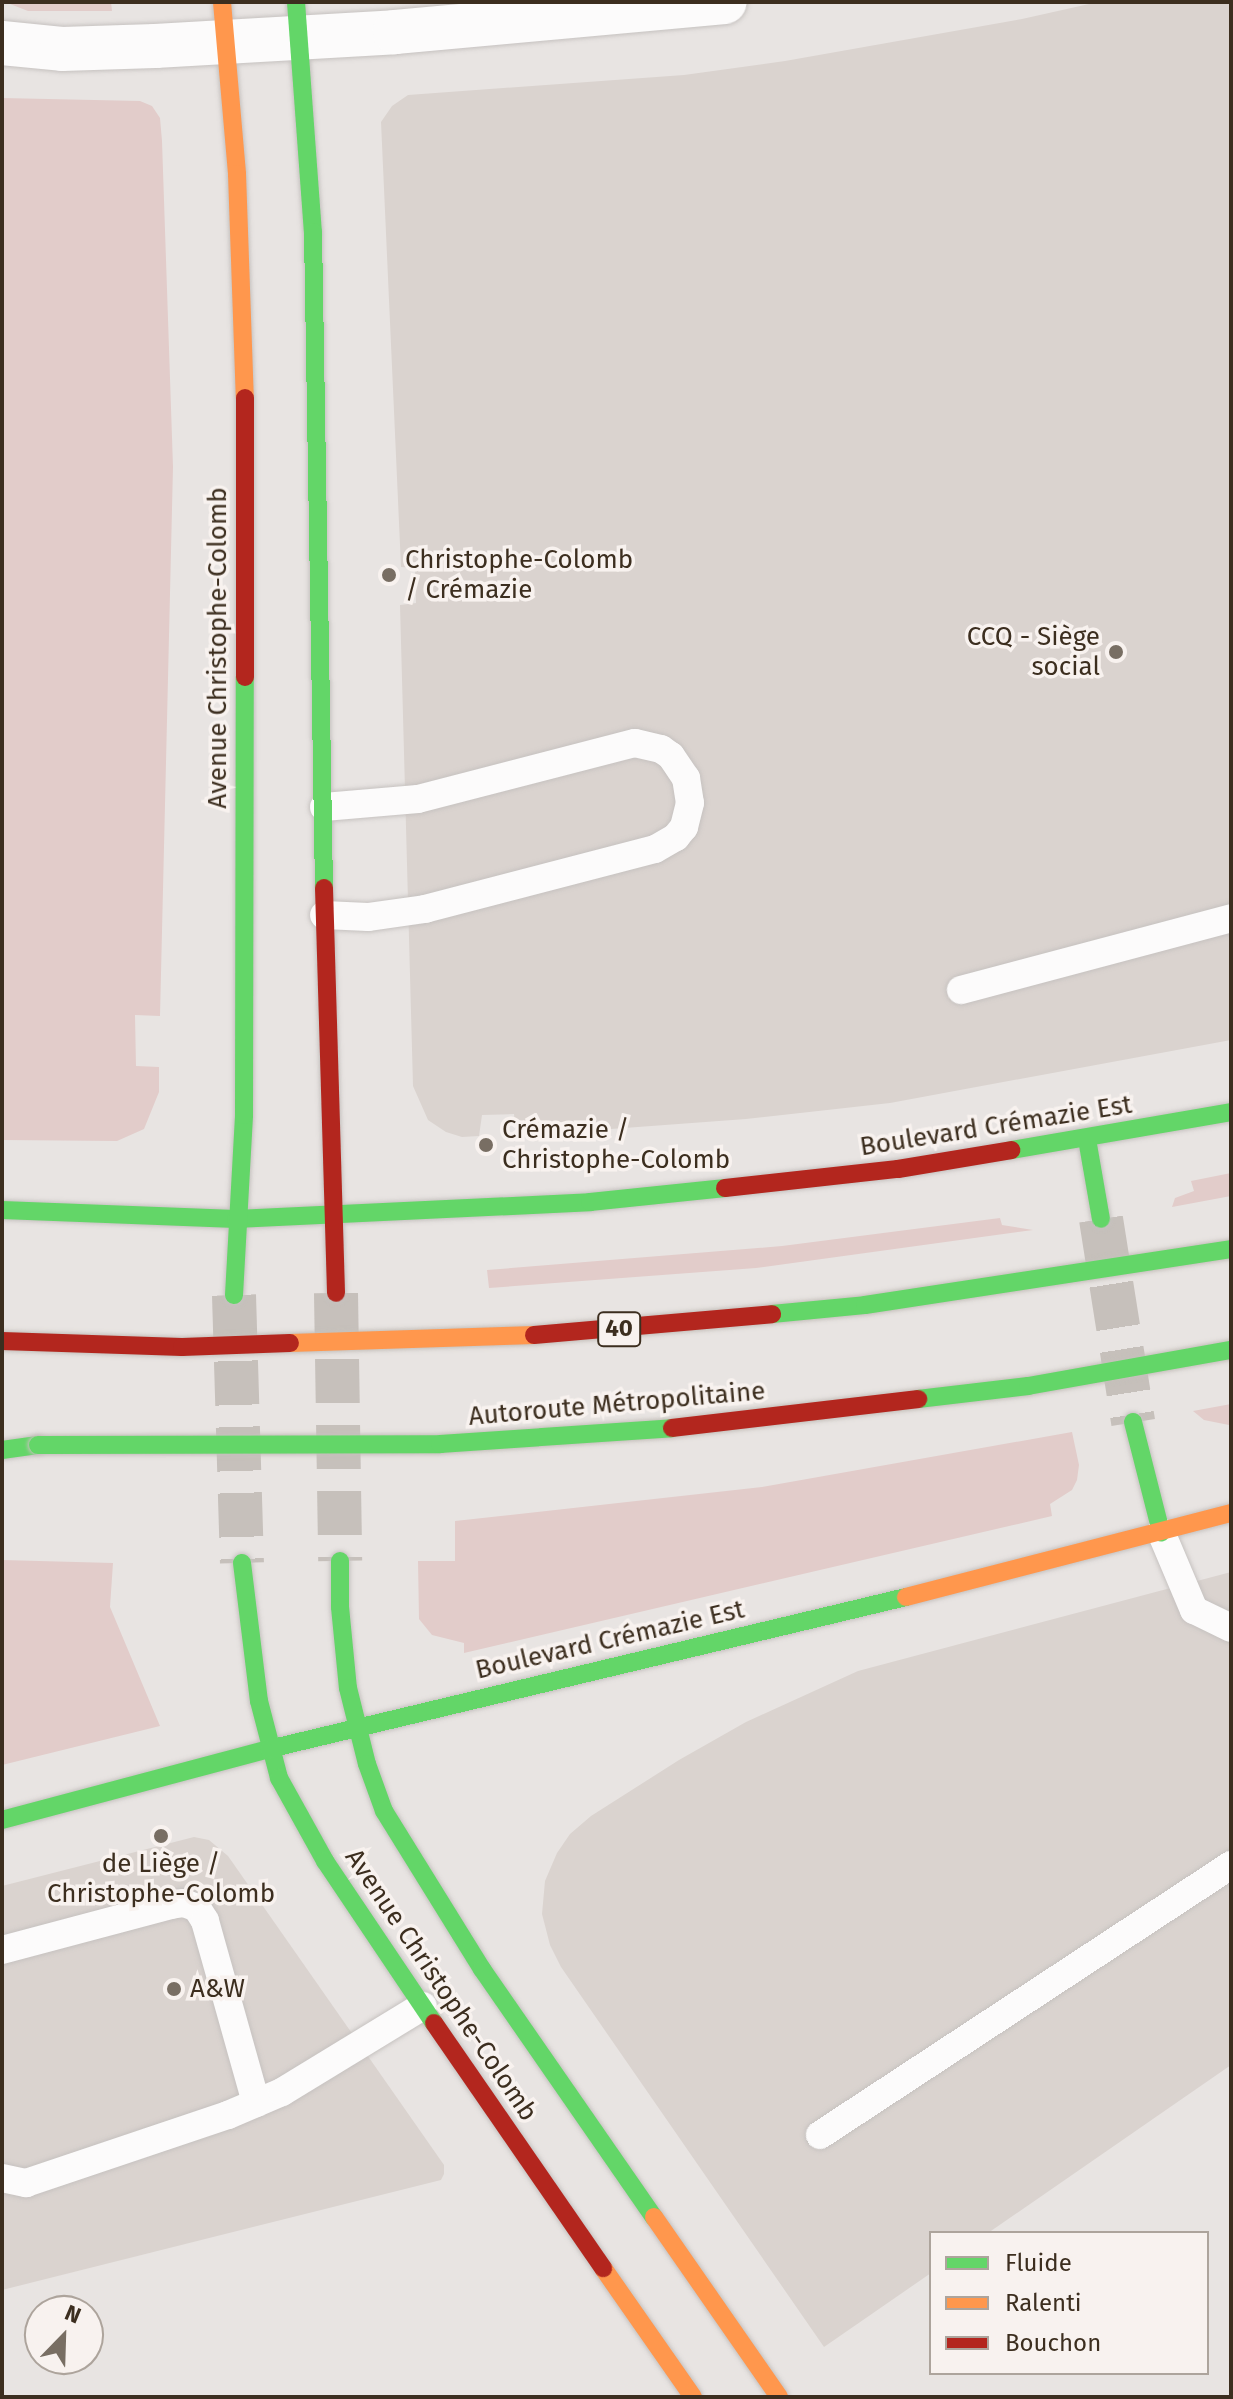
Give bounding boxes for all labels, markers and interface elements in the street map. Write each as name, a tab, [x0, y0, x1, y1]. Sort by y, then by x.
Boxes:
street label: Avenue Christophe-Colomb	[202, 487, 234, 809]
place label: Christophe-Colomb / Crémazie	[405, 544, 633, 606]
marker: Christophe-Colomb / Crémazie	[380, 566, 398, 584]
place label: CCQ - Siège social	[967, 621, 1100, 682]
marker: CCQ - Siège social	[1107, 643, 1125, 661]
street label: Boulevard Crémazie Est	[858, 1089, 1134, 1163]
place label: Crémazie / Christophe-Colomb	[502, 1114, 730, 1176]
marker: Crémazie / Christophe-Colomb	[477, 1136, 495, 1154]
road number: 40	[597, 1309, 641, 1349]
street label: Autoroute Métropolitaine	[467, 1375, 767, 1433]
street label: Boulevard Crémazie Est	[473, 1594, 747, 1686]
marker: de Liège / Christophe-Colomb	[152, 1827, 170, 1845]
street label: Avenue Christophe-Colomb	[338, 1843, 544, 2127]
place label: de Liège / Christophe-Colomb	[47, 1848, 275, 1910]
place label: A&W	[190, 1973, 245, 2005]
marker: A&W	[165, 1980, 183, 1998]
legend	[929, 2231, 1209, 2375]
text: Fluide	[1005, 2249, 1072, 2277]
text: Ralenti	[1005, 2289, 1082, 2317]
north arrow	[24, 2295, 104, 2375]
text: N	[61, 2299, 85, 2330]
text: Bouchon	[1005, 2329, 1101, 2357]

